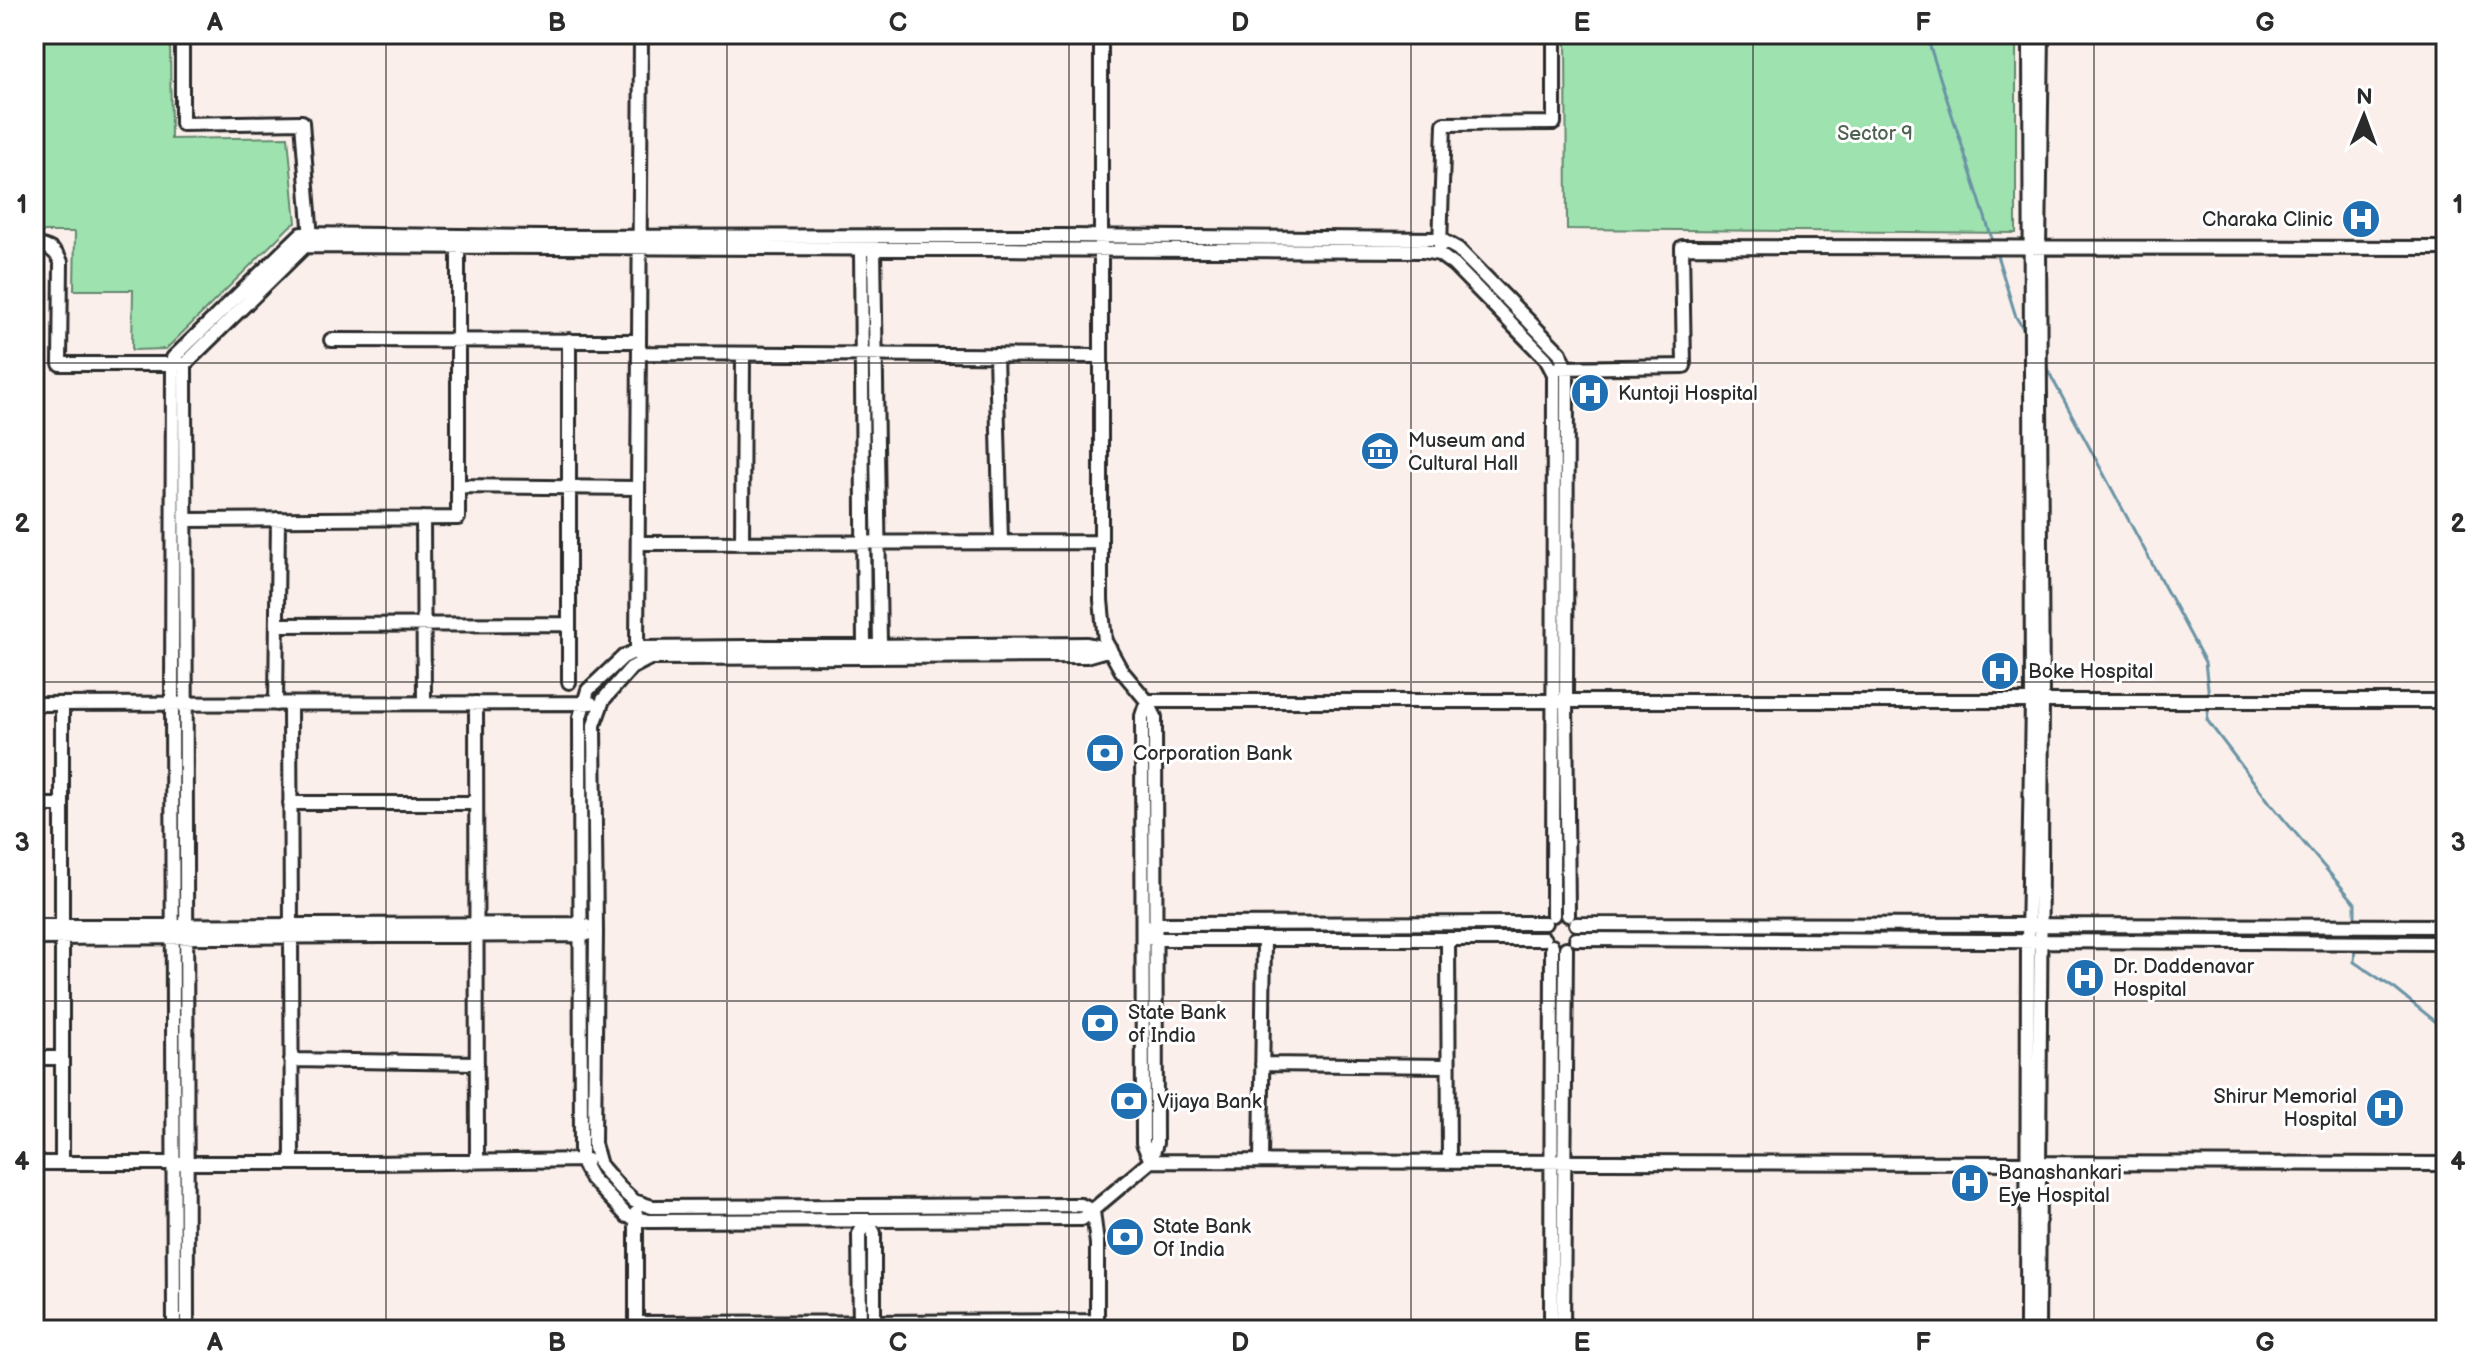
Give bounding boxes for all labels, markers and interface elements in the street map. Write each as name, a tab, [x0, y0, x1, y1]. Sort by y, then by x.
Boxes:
text: A	[206, 8, 223, 39]
text: B	[548, 8, 566, 39]
text: C	[889, 8, 907, 39]
text: D	[1231, 8, 1249, 39]
text: E	[1574, 8, 1591, 39]
text: F	[1915, 8, 1931, 39]
text: G	[2255, 8, 2275, 39]
north arrow	[2324, 76, 2404, 156]
text: N	[2356, 84, 2373, 111]
park label: Sector 9	[1837, 122, 1913, 146]
text: 1	[17, 190, 27, 221]
text: 1	[2453, 190, 2463, 221]
hospital icon: Charaka Clinic	[2340, 198, 2382, 240]
place label: Charaka Clinic	[2202, 208, 2333, 232]
hospital icon: Kuntoji Hospital	[1569, 372, 1611, 414]
place label: Kuntoji Hospital	[1618, 382, 1758, 406]
place label: Museum and Cultural Hall	[1408, 429, 1525, 476]
museum icon: Museum and Cultural Hall	[1359, 430, 1401, 472]
text: 2	[14, 509, 30, 540]
text: 2	[2450, 509, 2466, 540]
hospital icon: Boke Hospital	[1979, 650, 2021, 692]
place label: Boke Hospital	[2028, 660, 2153, 684]
bank icon: Corporation Bank	[1084, 732, 1126, 774]
place label: Corporation Bank	[1133, 742, 1292, 766]
text: 3	[14, 828, 30, 859]
text: 3	[2450, 828, 2466, 859]
place label: Dr. Daddenavar Hospital	[2113, 955, 2255, 1002]
hospital icon: Dr. Daddenavar Hospital	[2064, 957, 2106, 999]
place label: State Bank of India	[1128, 1001, 1226, 1048]
bank icon: State Bank of India	[1079, 1002, 1121, 1044]
bank icon: Vijaya Bank	[1108, 1080, 1150, 1122]
place label: Shirur Memorial Hospital	[2213, 1085, 2357, 1132]
hospital icon: Shirur Memorial Hospital	[2364, 1087, 2406, 1129]
place label: Vijaya Bank	[1157, 1090, 1262, 1114]
text: 4	[14, 1147, 30, 1178]
text: 4	[2450, 1147, 2466, 1178]
place label: Banashankari Eye Hospital	[1998, 1161, 2122, 1208]
hospital icon: Banashankari Eye Hospital	[1949, 1162, 1991, 1204]
place label: State Bank Of India	[1153, 1215, 1251, 1262]
bank icon: State Bank Of India	[1104, 1216, 1146, 1258]
text: A	[206, 1328, 223, 1359]
text: B	[548, 1328, 566, 1359]
text: C	[889, 1328, 907, 1359]
text: D	[1231, 1328, 1249, 1359]
text: E	[1574, 1328, 1591, 1359]
text: F	[1915, 1328, 1931, 1359]
text: G	[2255, 1328, 2275, 1359]

